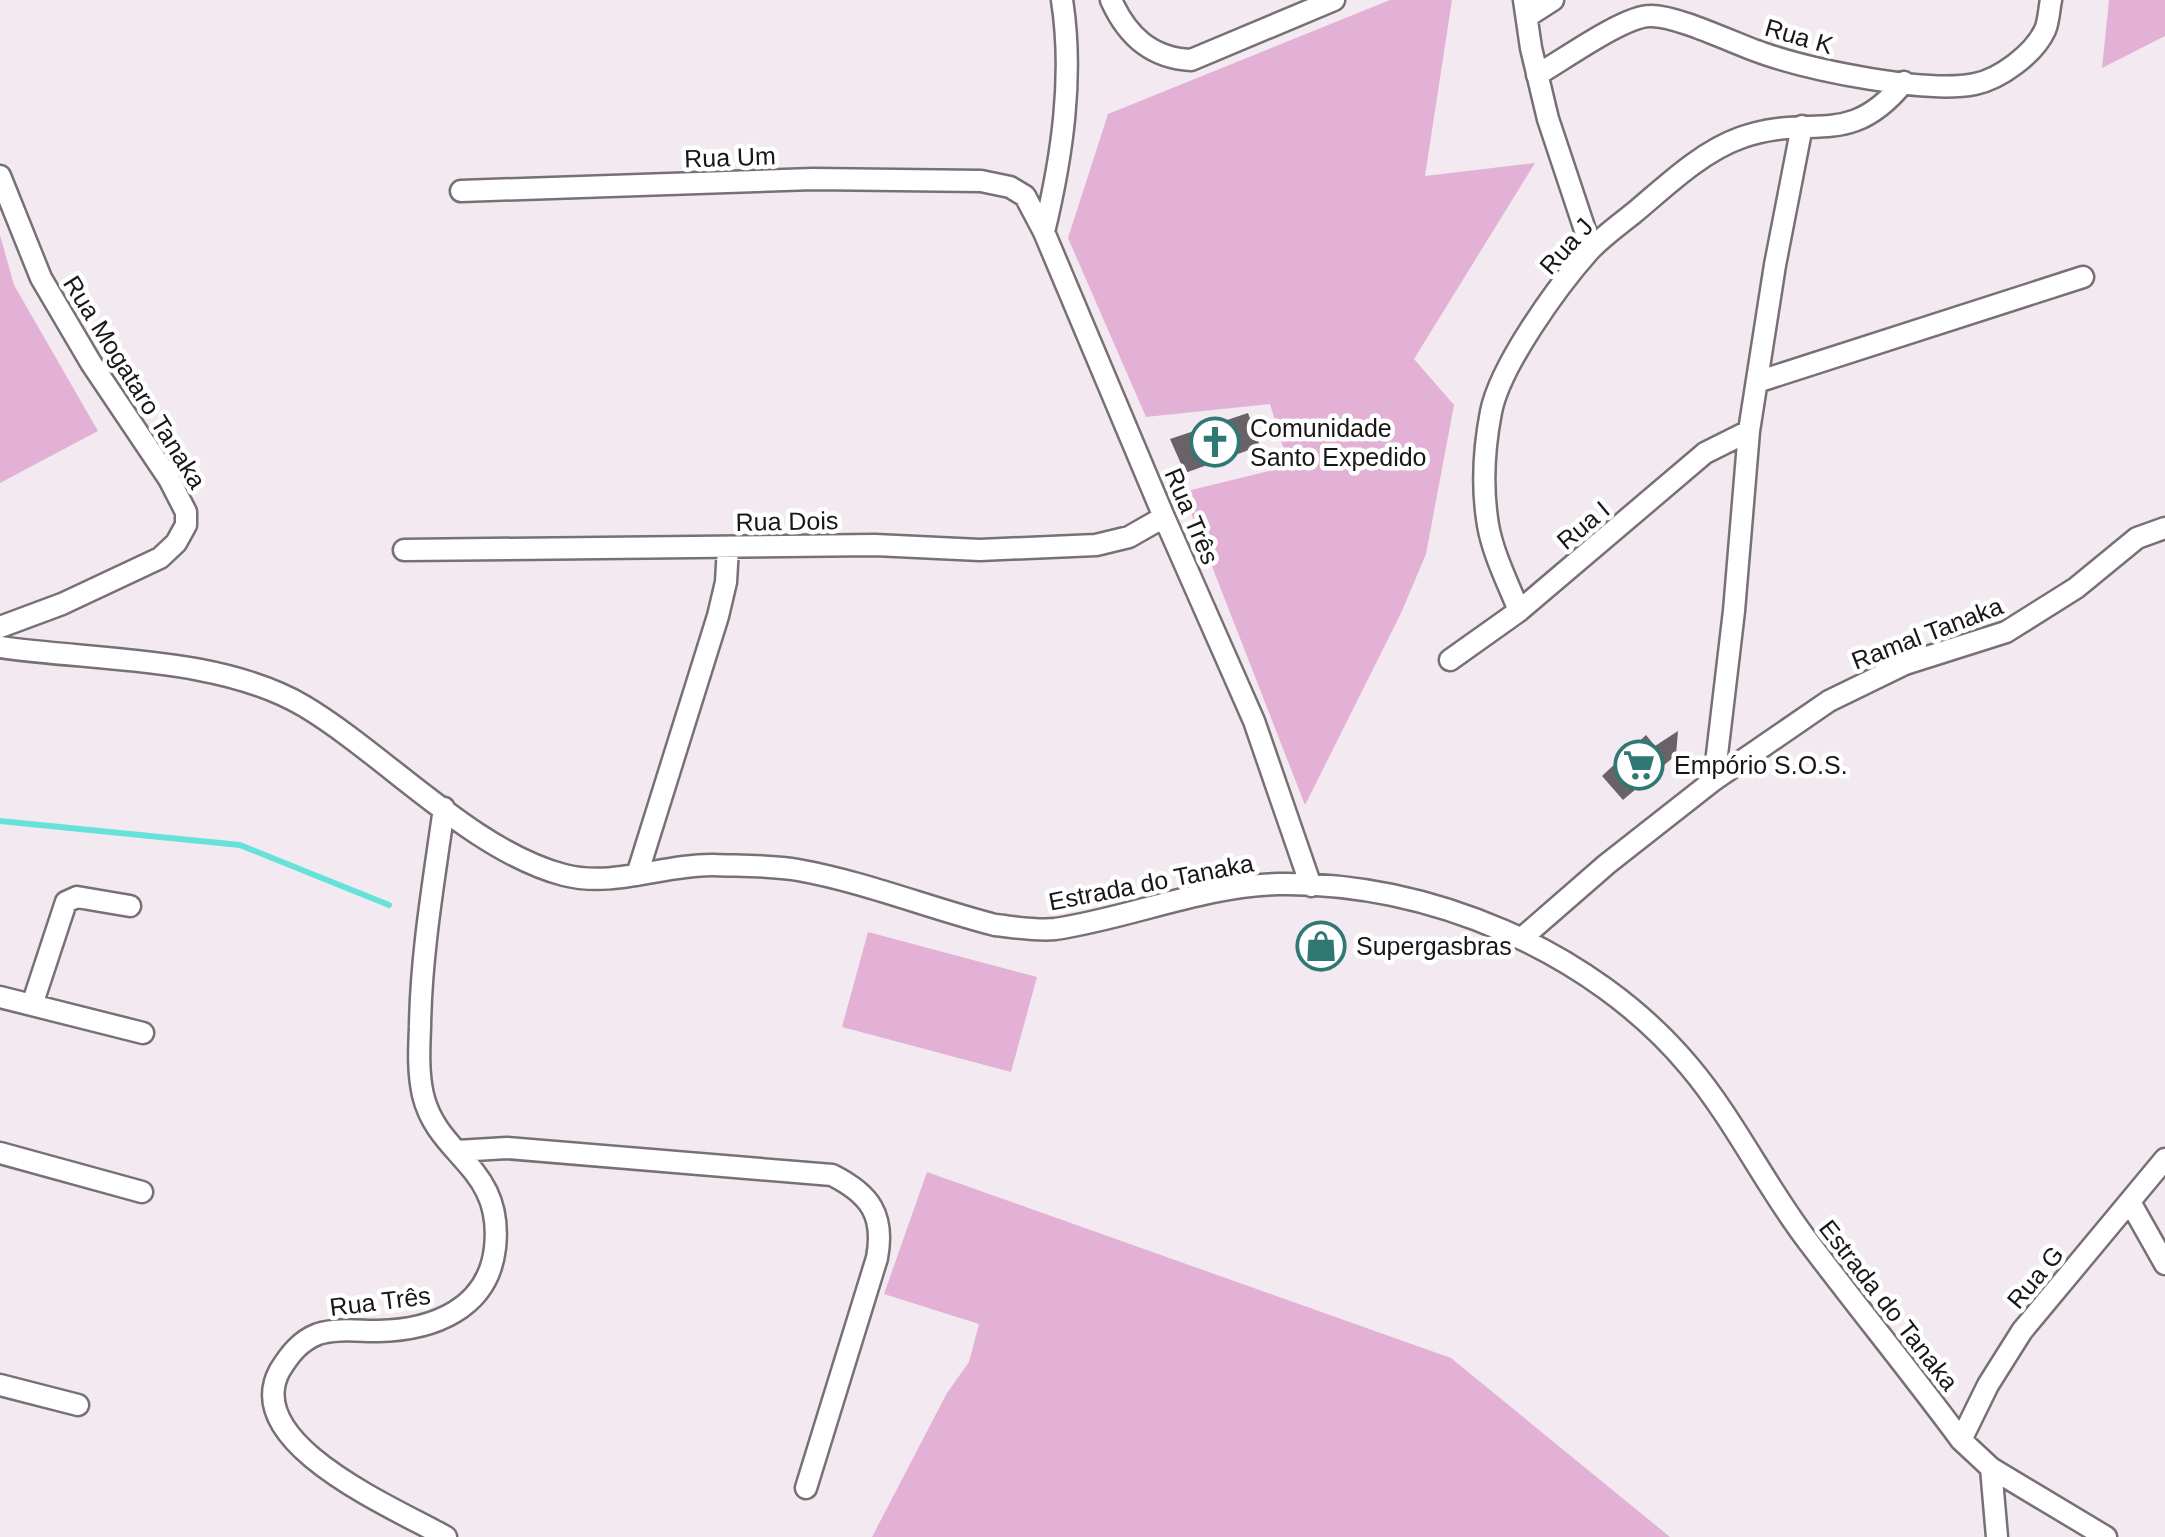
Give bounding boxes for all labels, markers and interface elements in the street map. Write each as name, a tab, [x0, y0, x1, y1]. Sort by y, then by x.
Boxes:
street label: Rua K	[1762, 13, 1837, 59]
street label: Rua Um	[684, 141, 776, 173]
street label: Rua J	[1534, 212, 1598, 280]
street label: Rua Mogataro Tanaka	[58, 270, 212, 494]
place label: Comunidade Santo Expedido	[1250, 414, 1427, 471]
church icon: Comunidade Santo Expedido	[1189, 416, 1241, 468]
street label: Rua Três	[1159, 464, 1225, 568]
street label: Rua I	[1551, 495, 1615, 555]
street label: Rua Dois	[735, 506, 839, 536]
street label: Ramal Tanaka	[1848, 591, 2006, 675]
supermarket icon: Empório S.O.S.	[1613, 739, 1665, 791]
place label: Empório S.O.S.	[1674, 751, 1848, 779]
street label: Estrada do Tanaka	[1046, 848, 1256, 916]
shop icon: Supergasbras	[1295, 920, 1347, 972]
place label: Supergasbras	[1356, 932, 1512, 960]
street label: Estrada do Tanaka	[1814, 1214, 1964, 1396]
street label: Rua G	[2001, 1240, 2069, 1314]
street label: Rua Três	[328, 1281, 432, 1321]

